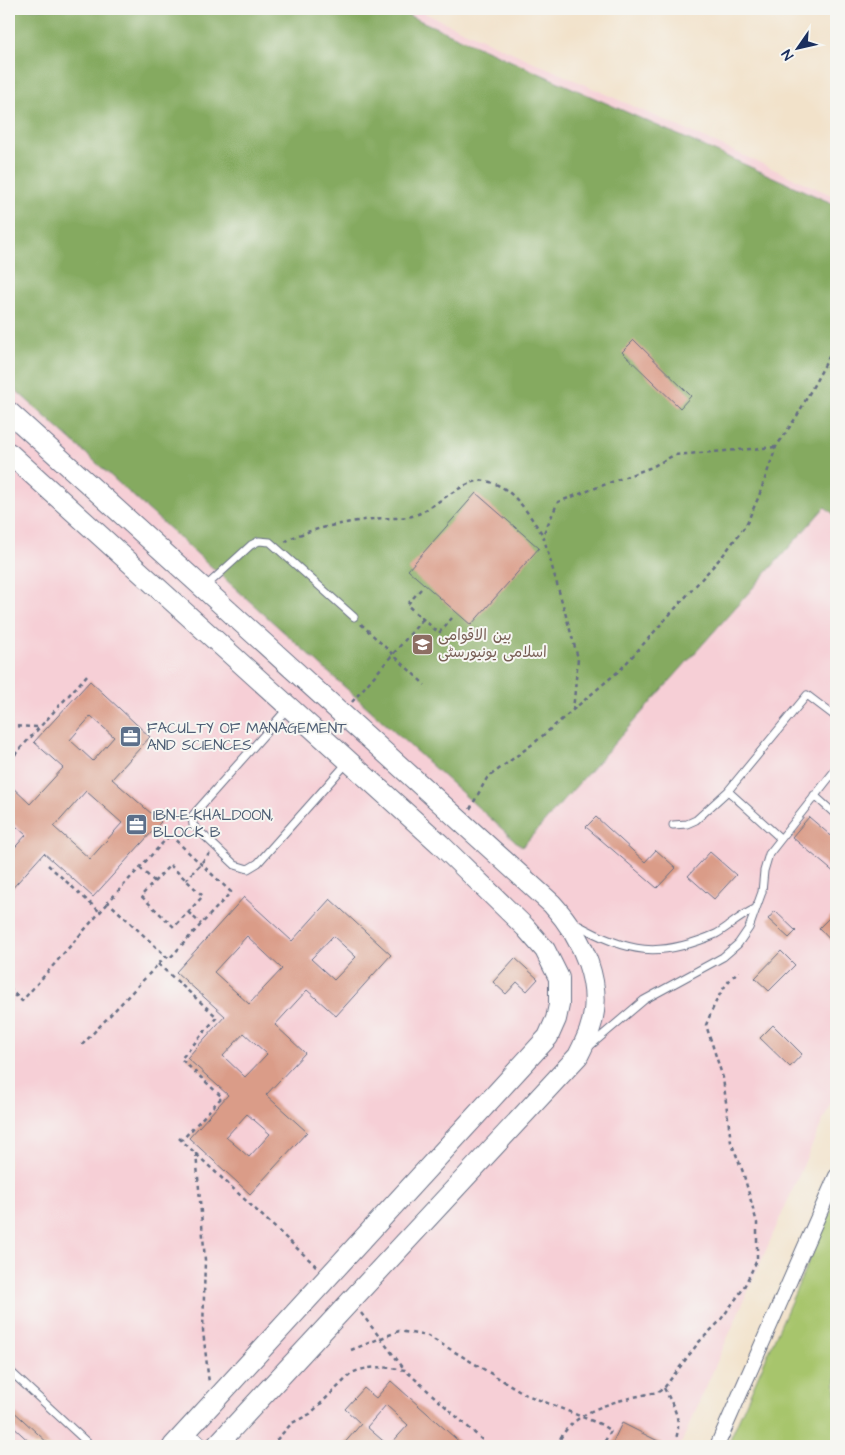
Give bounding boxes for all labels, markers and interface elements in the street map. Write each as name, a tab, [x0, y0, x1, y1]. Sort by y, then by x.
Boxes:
north arrow	[772, 22, 822, 72]
text: N	[777, 45, 799, 64]
place label: بین الاقوامی اسلامی یونیورسٹی	[438, 625, 547, 663]
school or university icon: بین الاقوامی اسلامی یونیورسٹی	[410, 632, 434, 656]
place label: FACULTY OF MANAGEMENT AND SCIENCES	[147, 718, 347, 756]
office icon: FACULTY OF MANAGEMENT AND SCIENCES	[119, 725, 143, 749]
place label: IBN-E-KHALDOON, BLOCK B	[153, 805, 274, 843]
office icon: IBN-E-KHALDOON, BLOCK B	[125, 812, 149, 836]

